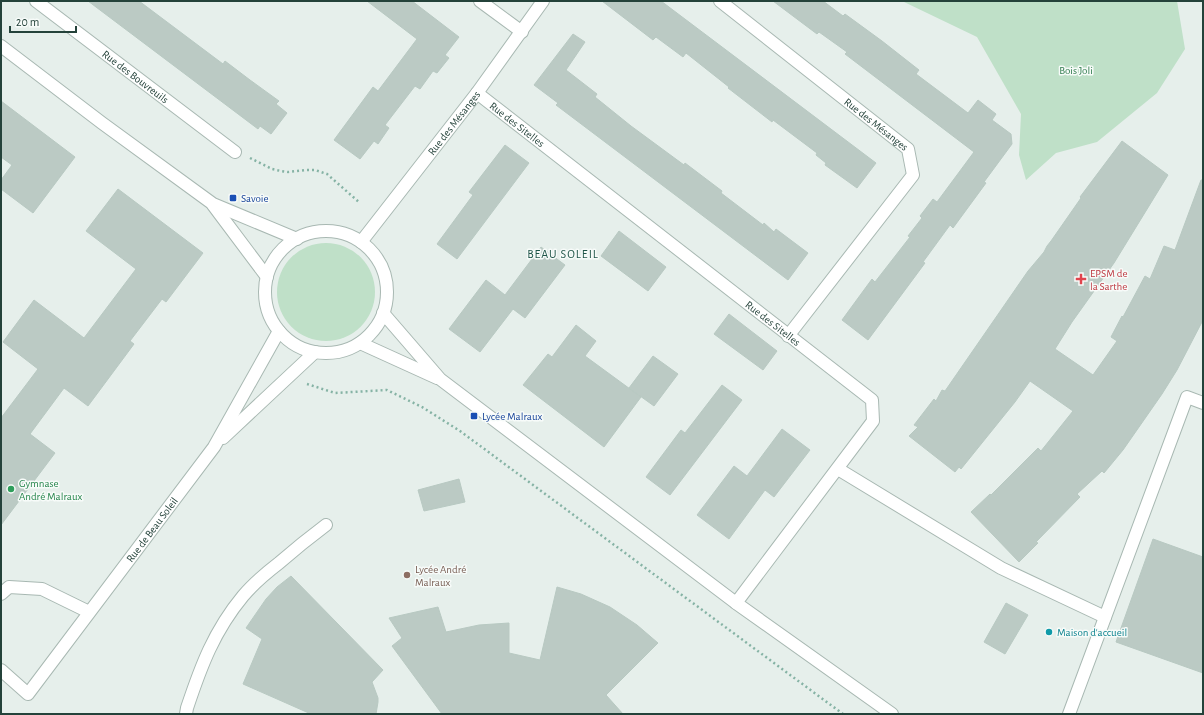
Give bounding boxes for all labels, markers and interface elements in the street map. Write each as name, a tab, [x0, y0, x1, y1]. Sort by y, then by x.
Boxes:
scale bar	[10, 8, 76, 34]
text: 20 m	[16, 16, 39, 28]
street label: Rue des Bouvreuils	[100, 48, 171, 106]
park label: Bois Joli	[1059, 65, 1093, 76]
street label: Rue des Mésanges	[426, 89, 482, 157]
street label: Rue des Mésanges	[842, 96, 910, 153]
street label: Rue des Sitelles	[488, 100, 546, 149]
marker: Savoie	[228, 193, 238, 203]
place label: Savoie	[241, 193, 269, 204]
district label: BEAU SOLEIL	[527, 248, 599, 260]
place label: EPSM de la Sarthe	[1090, 268, 1127, 292]
marker: EPSM de la Sarthe	[1075, 273, 1087, 285]
street label: Rue des Sitelles	[743, 299, 802, 348]
marker: Lycée Malraux	[469, 411, 479, 421]
place label: Lycée Malraux	[482, 411, 543, 422]
place label: Gymnase André Malraux	[19, 478, 83, 502]
marker: Gymnase André Malraux	[6, 484, 16, 494]
street label: Rue de Beau Soleil	[124, 495, 180, 564]
place label: Lycée André Malraux	[415, 564, 466, 588]
marker: Lycée André Malraux	[402, 570, 412, 580]
marker: Maison d'accueil	[1044, 627, 1054, 637]
place label: Maison d'accueil	[1057, 627, 1127, 638]

